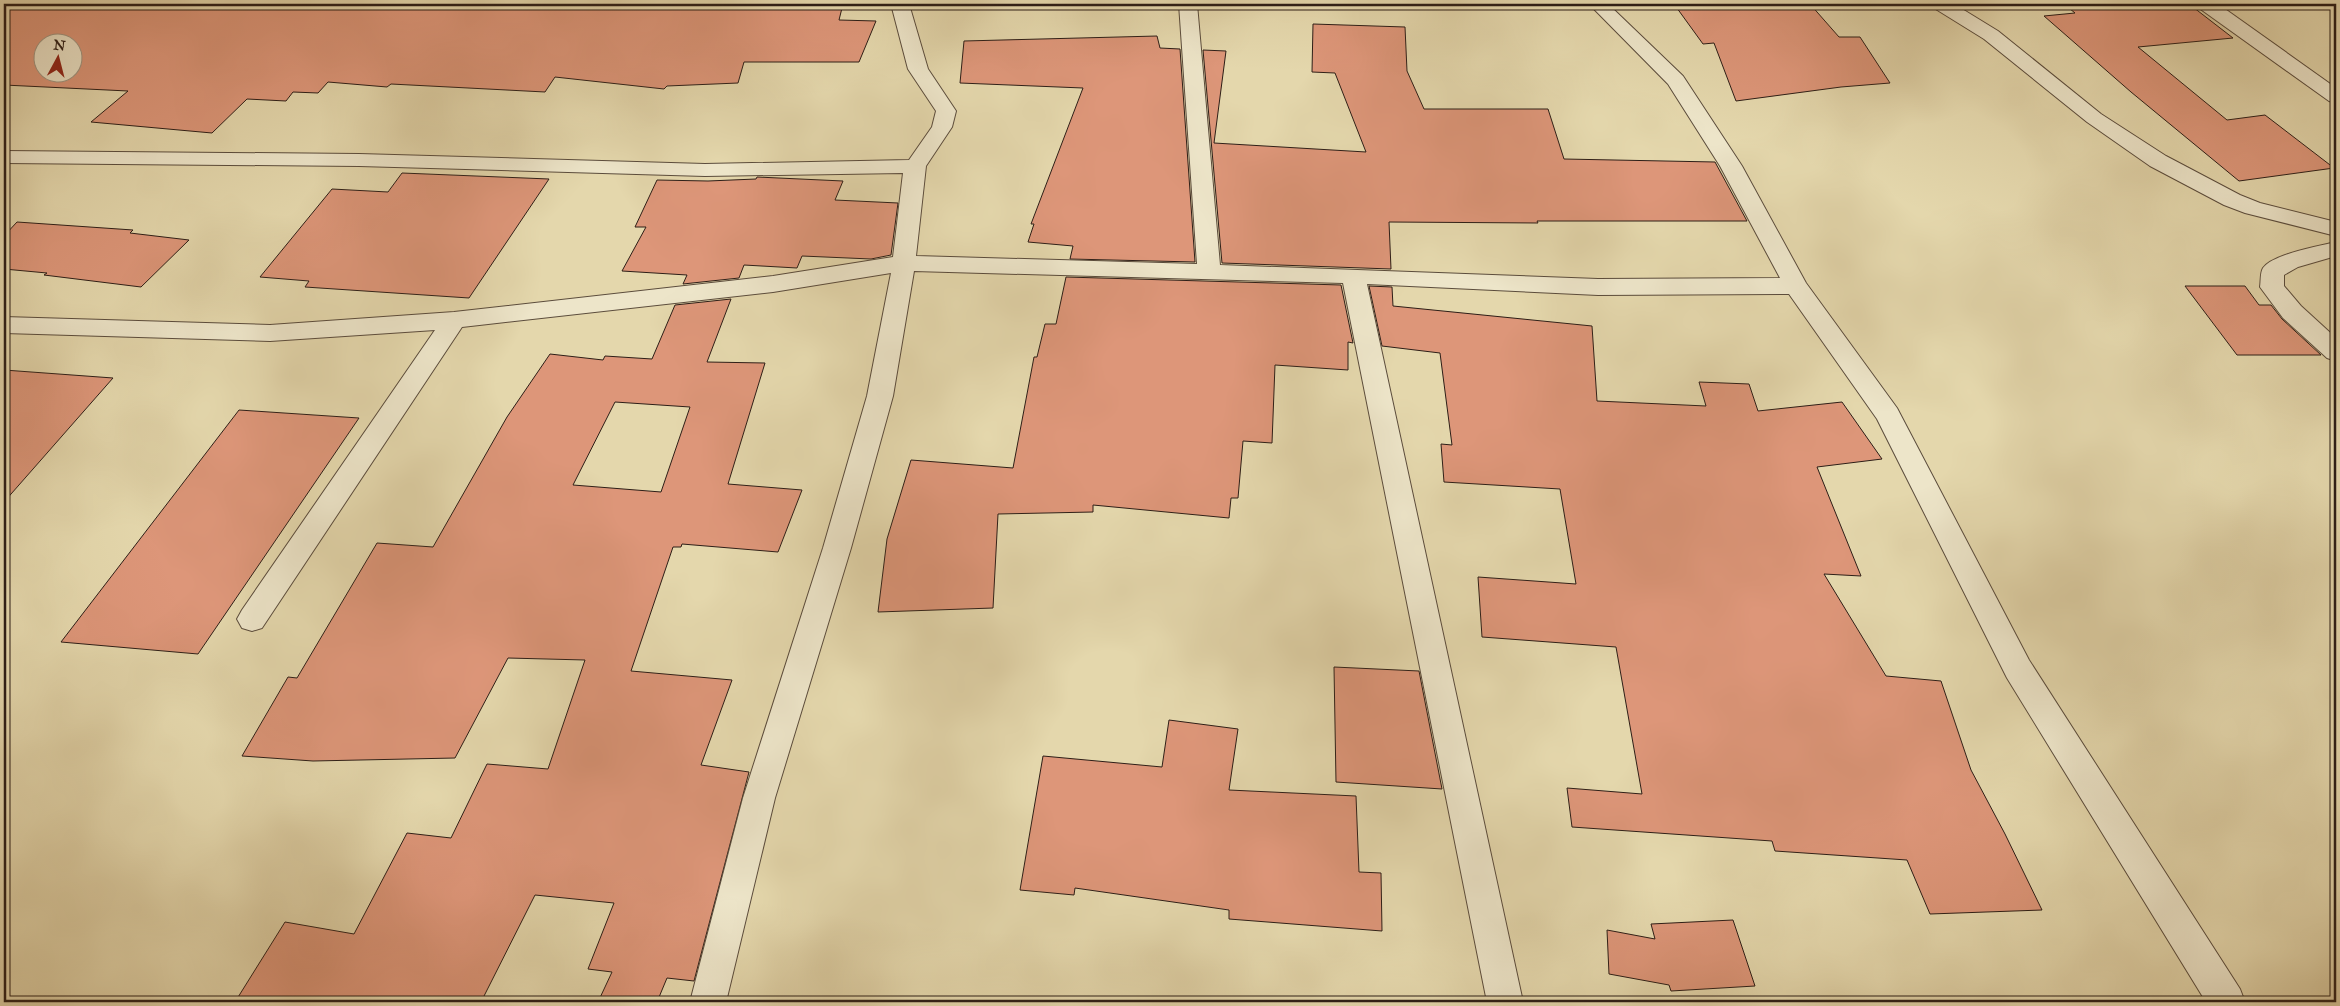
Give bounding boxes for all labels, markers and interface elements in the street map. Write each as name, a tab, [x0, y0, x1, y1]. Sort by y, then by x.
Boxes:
north arrow	[32, 32, 82, 82]
text: N	[53, 36, 67, 55]

